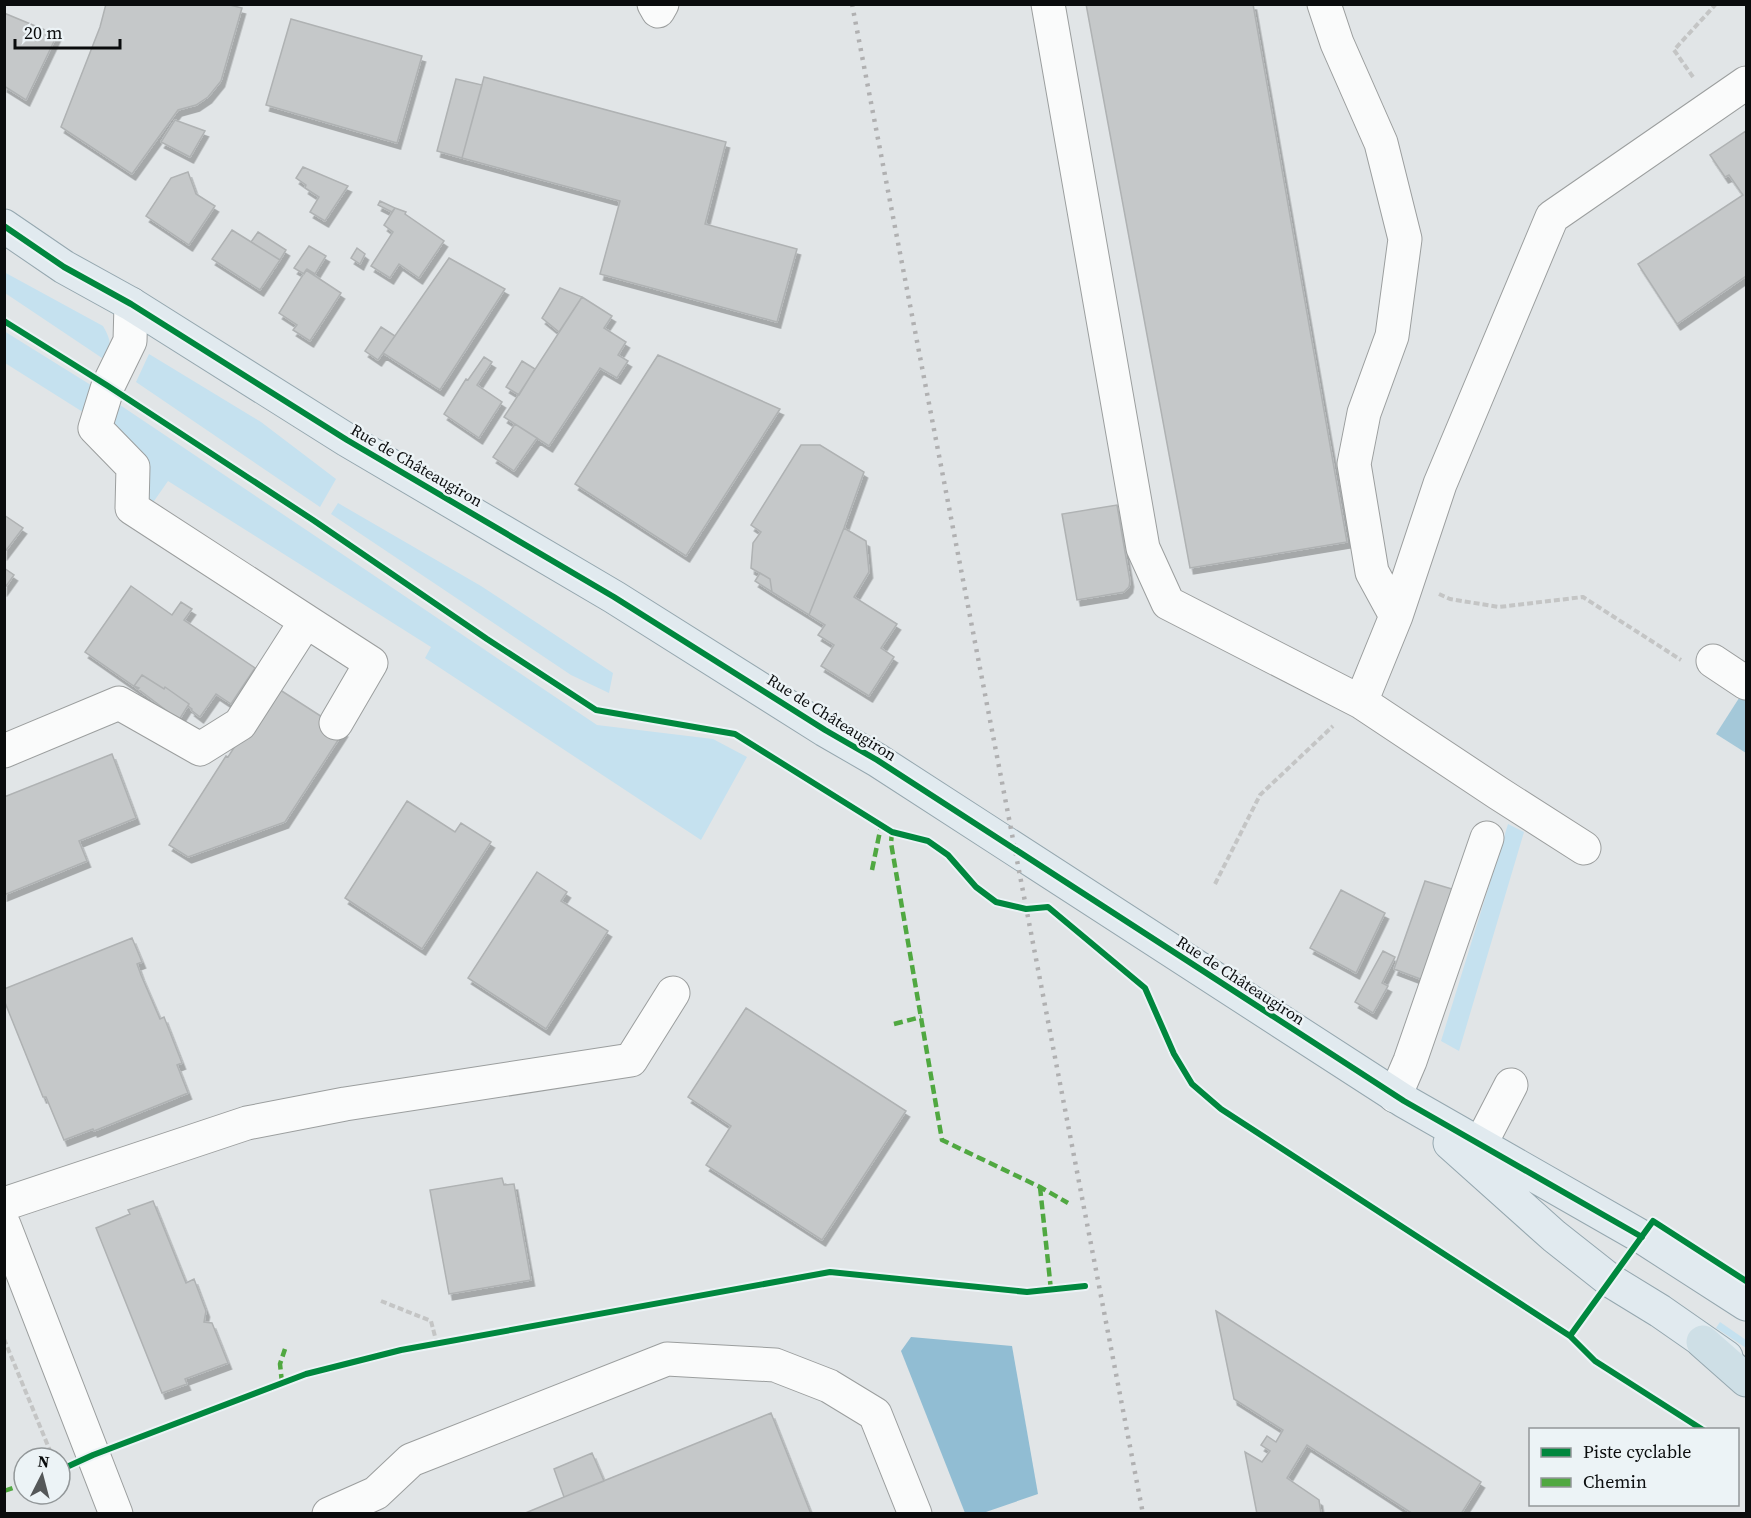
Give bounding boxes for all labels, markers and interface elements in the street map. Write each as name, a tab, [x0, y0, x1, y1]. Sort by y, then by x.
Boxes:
scale bar	[15, 12, 120, 50]
text: 20 m	[24, 20, 62, 45]
street label: Rue de Châteaugiron	[347, 418, 487, 512]
street label: Rue de Châteaugiron	[763, 668, 901, 766]
street label: Rue de Châteaugiron	[1173, 930, 1310, 1030]
legend	[1529, 1428, 1739, 1506]
text: Piste cyclable	[1583, 1439, 1692, 1464]
north arrow	[12, 1446, 72, 1506]
text: N	[37, 1450, 51, 1473]
text: Chemin	[1583, 1469, 1647, 1494]

